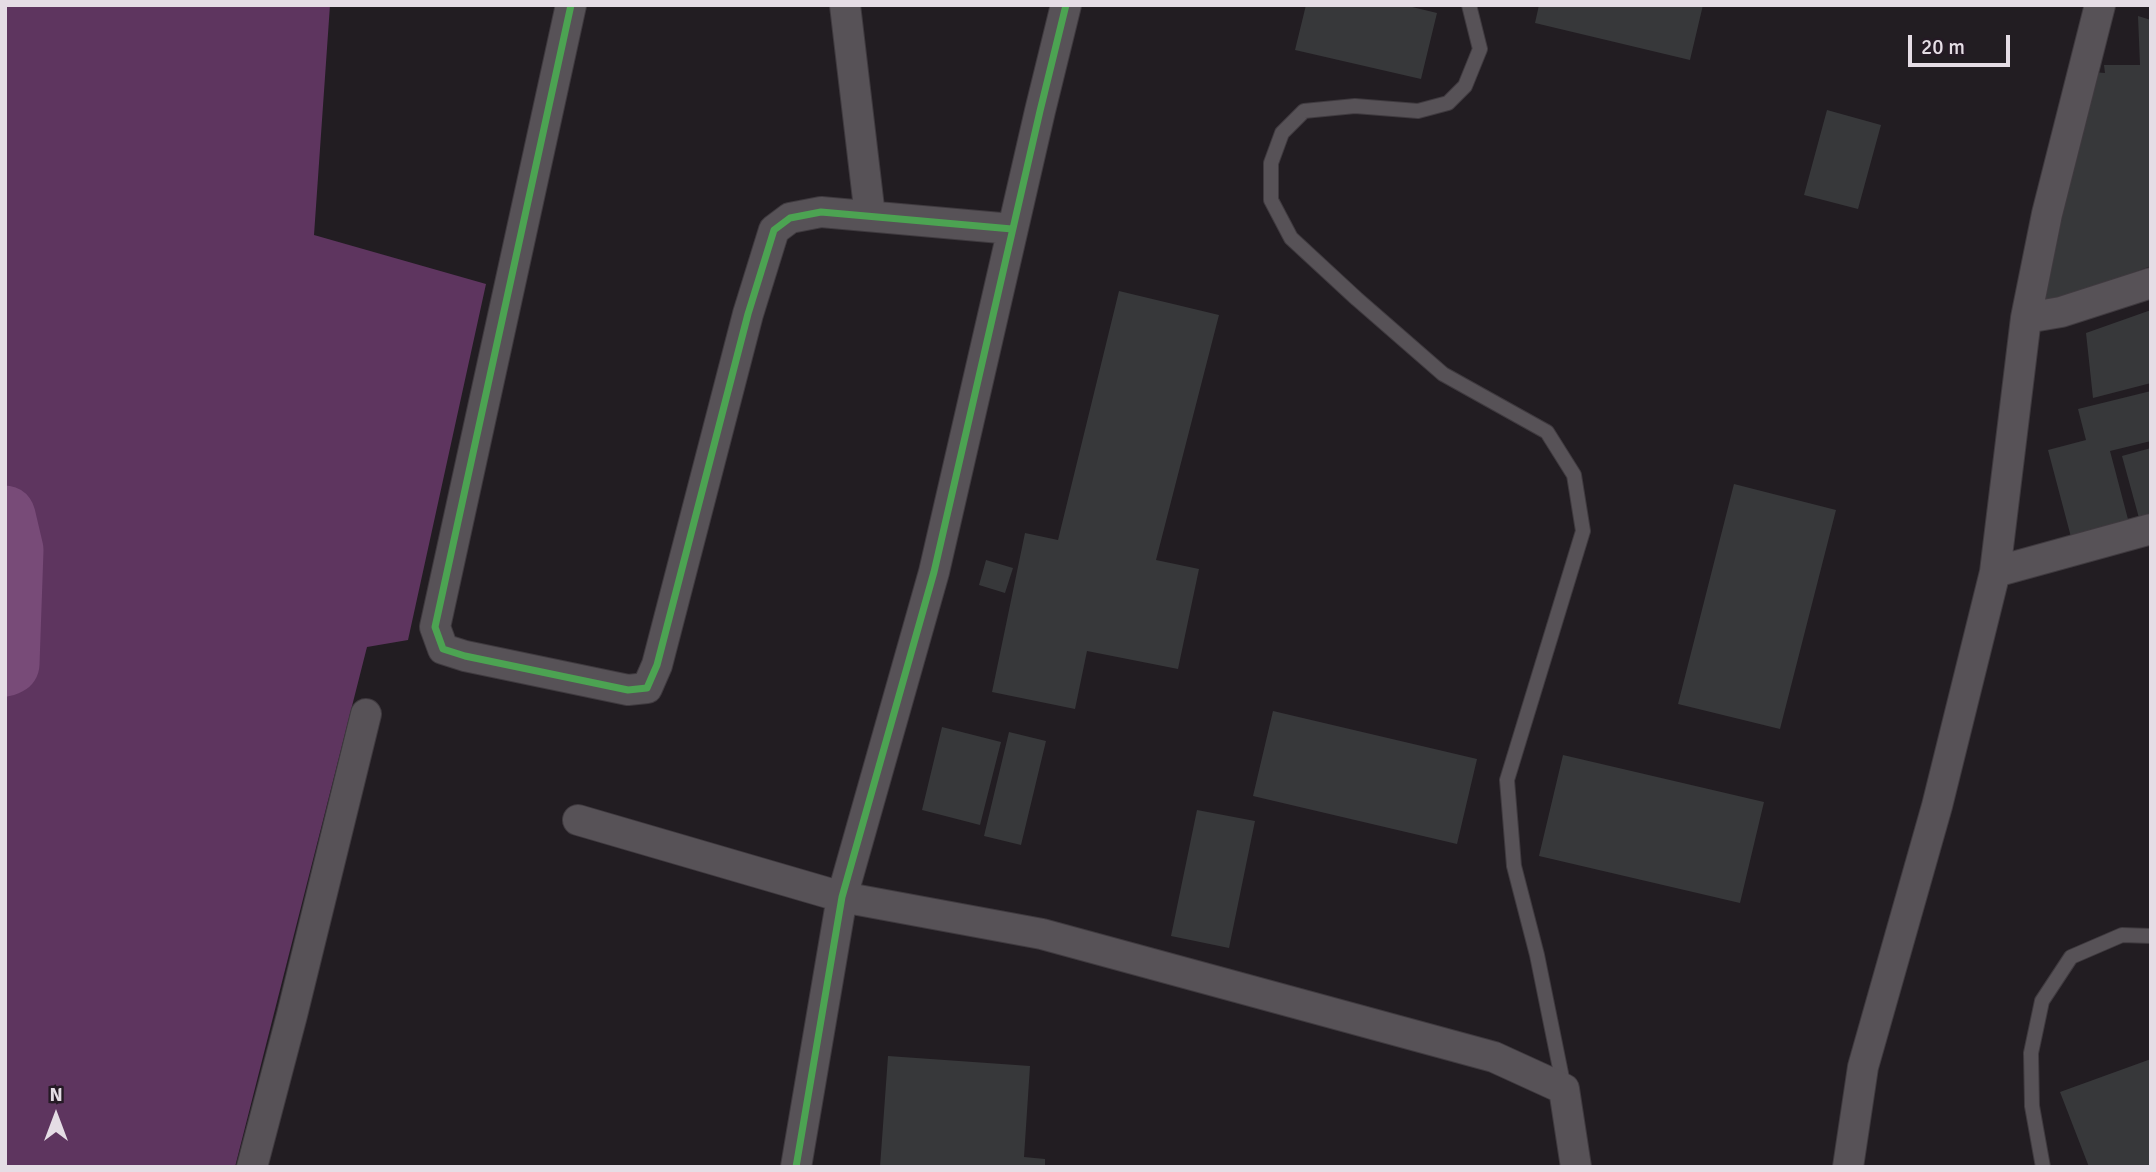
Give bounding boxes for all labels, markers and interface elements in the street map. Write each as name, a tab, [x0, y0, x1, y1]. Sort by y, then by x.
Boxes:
scale bar	[1911, 21, 2012, 65]
text: 20 m	[1921, 34, 1965, 60]
north arrow	[21, 1081, 91, 1151]
text: N	[49, 1083, 63, 1107]

